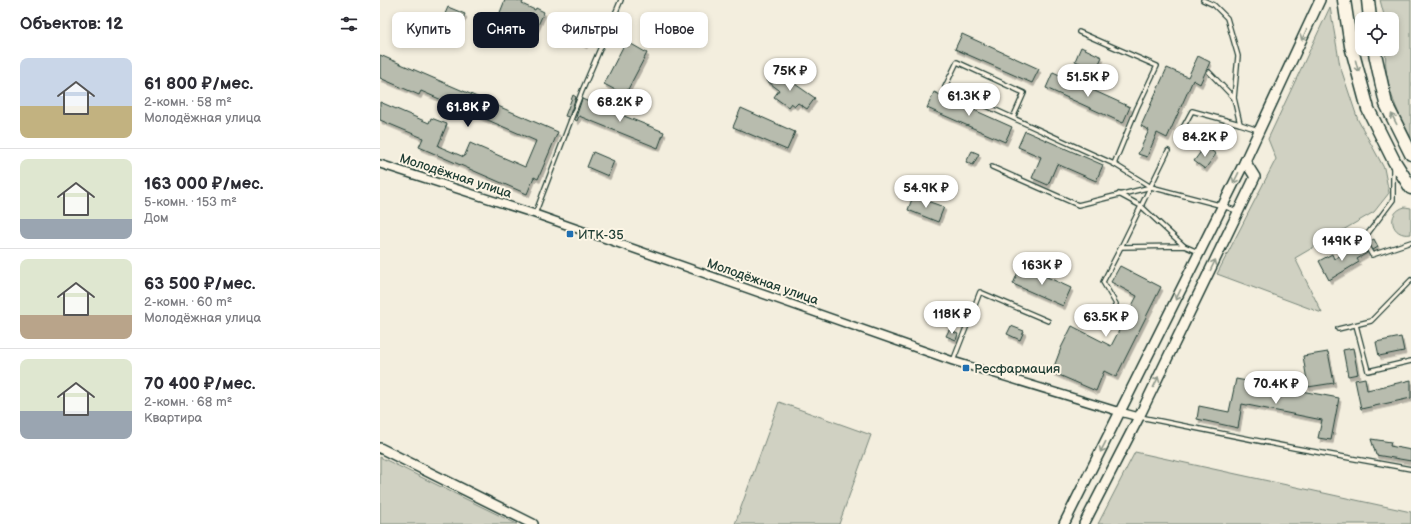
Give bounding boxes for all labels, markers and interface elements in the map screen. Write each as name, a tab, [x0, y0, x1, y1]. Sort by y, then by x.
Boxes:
chip: Купить	[392, 12, 465, 48]
chip: Снять	[473, 12, 539, 48]
chip: Фильтры	[547, 12, 632, 48]
chip: Новое	[640, 12, 708, 48]
map controls	[1355, 12, 1399, 56]
button: locate	[1355, 12, 1399, 56]
icon: filters	[338, 13, 360, 35]
text: Объектов: 12	[20, 14, 123, 34]
one-way arrow	[1300, 29, 1307, 41]
pin: 75K ₽	[762, 58, 818, 92]
one-way arrow	[1353, 59, 1361, 72]
text: 75K ₽	[773, 63, 807, 79]
pin: 51.5K ₽	[1051, 64, 1125, 98]
text: 51.5K ₽	[1066, 69, 1110, 85]
icon: home	[52, 74, 100, 122]
text: 61 800 ₽/мес.	[144, 74, 253, 94]
pin: 61.3K ₽	[932, 83, 1006, 117]
text: 61.3K ₽	[947, 88, 991, 104]
pin: 68.2K ₽	[583, 89, 657, 123]
text: 2-комн. · 58 m²	[144, 94, 232, 110]
pin: 61.8K ₽	[431, 94, 505, 128]
text: 68.2K ₽	[597, 94, 643, 110]
text: 61.8K ₽	[446, 99, 490, 115]
text: Молодёжная улица	[144, 110, 261, 126]
one-way arrow	[1389, 114, 1397, 126]
pin: 84.2K ₽	[1168, 124, 1242, 158]
text: 84.2K ₽	[1182, 129, 1228, 145]
street label: Молодёжная улица	[398, 150, 514, 202]
one-way arrow	[1232, 172, 1239, 184]
text: 163 000 ₽/мес.	[144, 174, 264, 194]
icon: home	[52, 175, 100, 223]
pin: 54.9K ₽	[889, 175, 963, 209]
text: 54.9K ₽	[903, 180, 949, 196]
text: 5-комн. · 153 m²	[144, 194, 237, 210]
text: Дом	[144, 210, 169, 226]
place label: ИТК-35	[578, 227, 624, 243]
pin: 149K ₽	[1309, 228, 1375, 262]
marker: ИТК-35	[565, 229, 575, 239]
text: 149K ₽	[1322, 233, 1362, 249]
pin: 163K ₽	[1009, 252, 1075, 286]
street label: Молодёжная улица	[705, 255, 821, 309]
text: 163K ₽	[1022, 257, 1062, 273]
one-way arrow	[1210, 259, 1217, 271]
text: 63 500 ₽/мес.	[144, 274, 256, 294]
icon: home	[52, 275, 100, 323]
one-way arrow	[1174, 288, 1182, 300]
text: 2-комн. · 60 m²	[144, 294, 232, 310]
pin: 118K ₽	[919, 301, 985, 335]
pin: 63.5K ₽	[1069, 304, 1143, 338]
text: 118K ₽	[933, 306, 971, 322]
text: 63.5K ₽	[1083, 309, 1129, 325]
text: Молодёжная улица	[144, 310, 261, 326]
place label: Ресфармация	[974, 361, 1060, 377]
marker: Ресфармация	[961, 363, 971, 373]
pin: 70.4K ₽	[1239, 371, 1313, 405]
text: 70 400 ₽/мес.	[144, 374, 256, 394]
icon: home	[52, 375, 100, 423]
one-way arrow	[1153, 376, 1160, 388]
text: 70.4K ₽	[1253, 376, 1299, 392]
text: 2-комн. · 68 m²	[144, 394, 232, 410]
text: Квартира	[144, 410, 202, 426]
one-way arrow	[1098, 441, 1106, 453]

